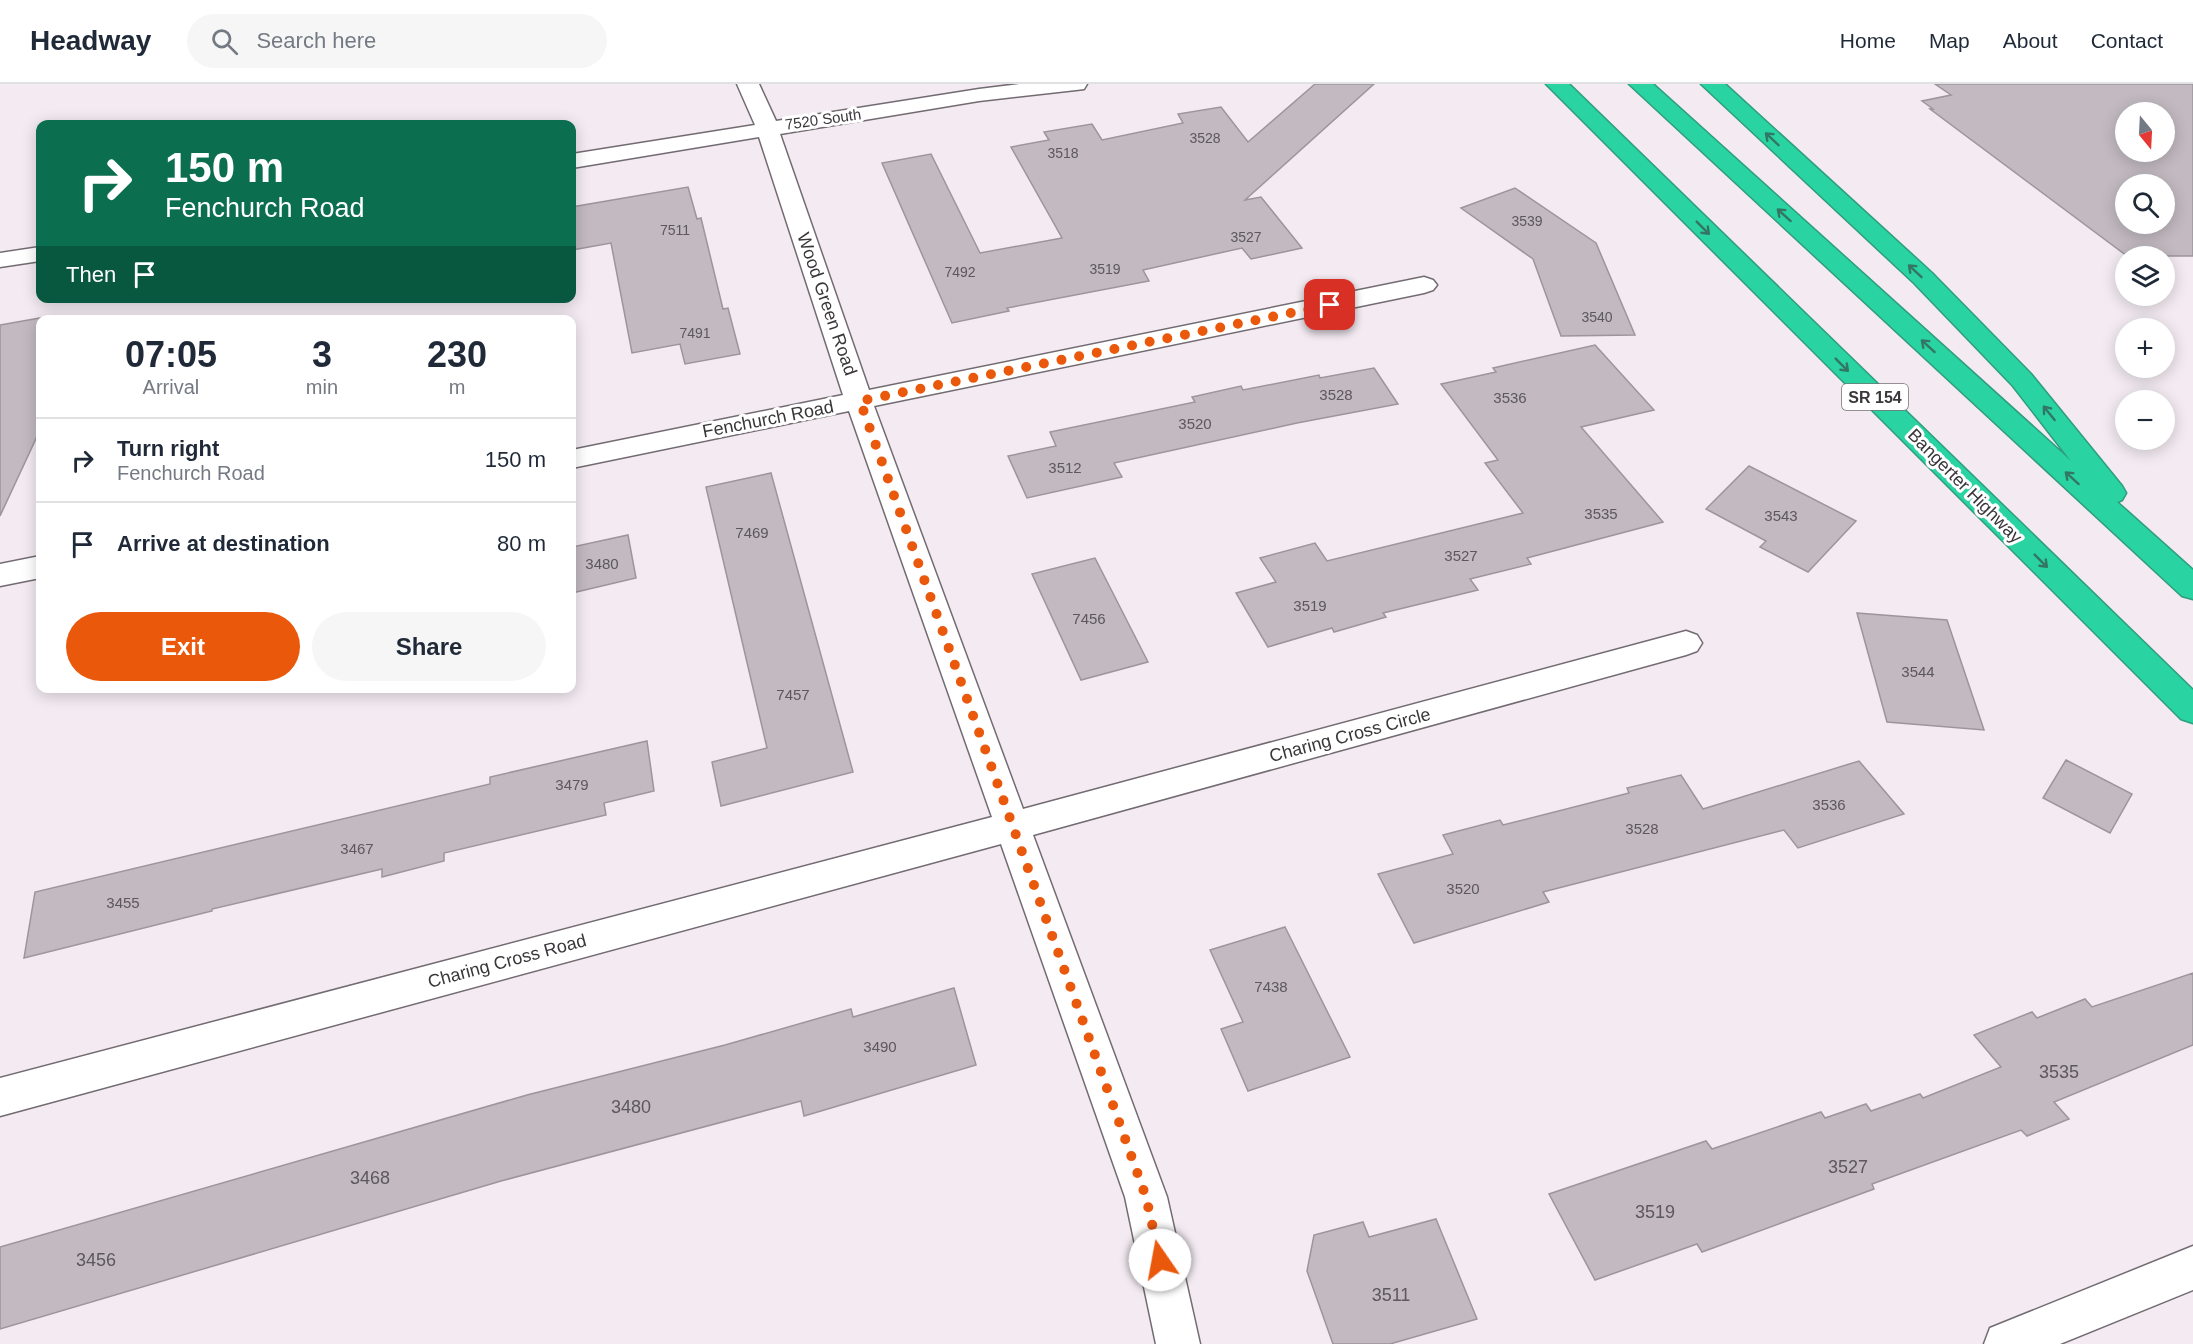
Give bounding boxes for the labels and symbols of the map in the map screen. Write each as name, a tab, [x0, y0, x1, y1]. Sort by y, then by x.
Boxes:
north arrow	[2115, 102, 2175, 162]
street label: 7520 South	[784, 105, 862, 133]
house number: 3528	[1189, 130, 1221, 146]
one-way arrow	[1765, 132, 1780, 146]
house number: 3518	[1047, 145, 1079, 161]
one-way arrow	[1777, 208, 1792, 222]
house number: 3539	[1511, 213, 1543, 229]
one-way arrow	[1696, 221, 1711, 236]
house number: 7511	[660, 222, 690, 238]
house number: 3527	[1230, 229, 1262, 245]
street label: Wood Green Road	[793, 230, 861, 378]
house number: 3519	[1089, 261, 1121, 277]
house number: 7492	[944, 264, 976, 280]
one-way arrow	[1908, 264, 1923, 278]
pin	[1304, 279, 1355, 330]
house number: 3540	[1581, 309, 1613, 325]
house number: 7491	[679, 325, 711, 341]
one-way arrow	[1921, 339, 1936, 353]
one-way arrow	[1835, 358, 1850, 372]
road number: SR 154	[1842, 384, 1908, 410]
house number: 3528	[1319, 386, 1353, 403]
house number: 3536	[1493, 389, 1527, 406]
street label: Fenchurch Road	[701, 396, 835, 442]
one-way arrow	[2042, 406, 2055, 422]
house number: 3520	[1178, 415, 1212, 432]
street label: Bangerter Highway	[1904, 425, 2026, 547]
house number: 3512	[1048, 459, 1082, 476]
one-way arrow	[2064, 471, 2079, 485]
house number: 3535	[1584, 505, 1618, 522]
house number: 3543	[1764, 507, 1798, 524]
house number: 7469	[735, 524, 769, 541]
house number: 3527	[1444, 547, 1478, 564]
one-way arrow	[2034, 553, 2049, 568]
house number: 3480	[585, 555, 619, 572]
house number: 3519	[1293, 597, 1327, 614]
house number: 7456	[1072, 610, 1106, 627]
house number: 3544	[1901, 663, 1935, 680]
house number: 7457	[776, 686, 810, 703]
street label: Charing Cross Circle	[1267, 704, 1433, 766]
house number: 3479	[555, 776, 589, 793]
house number: 3536	[1812, 796, 1846, 813]
house number: 3528	[1625, 820, 1659, 837]
house number: 3467	[340, 840, 374, 857]
house number: 3520	[1446, 880, 1480, 897]
house number: 3455	[106, 894, 140, 911]
street label: Charing Cross Road	[426, 930, 588, 992]
house number: 7438	[1254, 978, 1288, 995]
house number: 3490	[863, 1038, 897, 1055]
house number: 3535	[2039, 1062, 2079, 1082]
house number: 3480	[611, 1097, 651, 1117]
house number: 3527	[1828, 1157, 1868, 1177]
house number: 3468	[350, 1168, 390, 1188]
house number: 3519	[1635, 1202, 1675, 1222]
position arrow	[1128, 1228, 1192, 1292]
house number: 3456	[76, 1250, 116, 1270]
house number: 3511	[1372, 1285, 1410, 1305]

